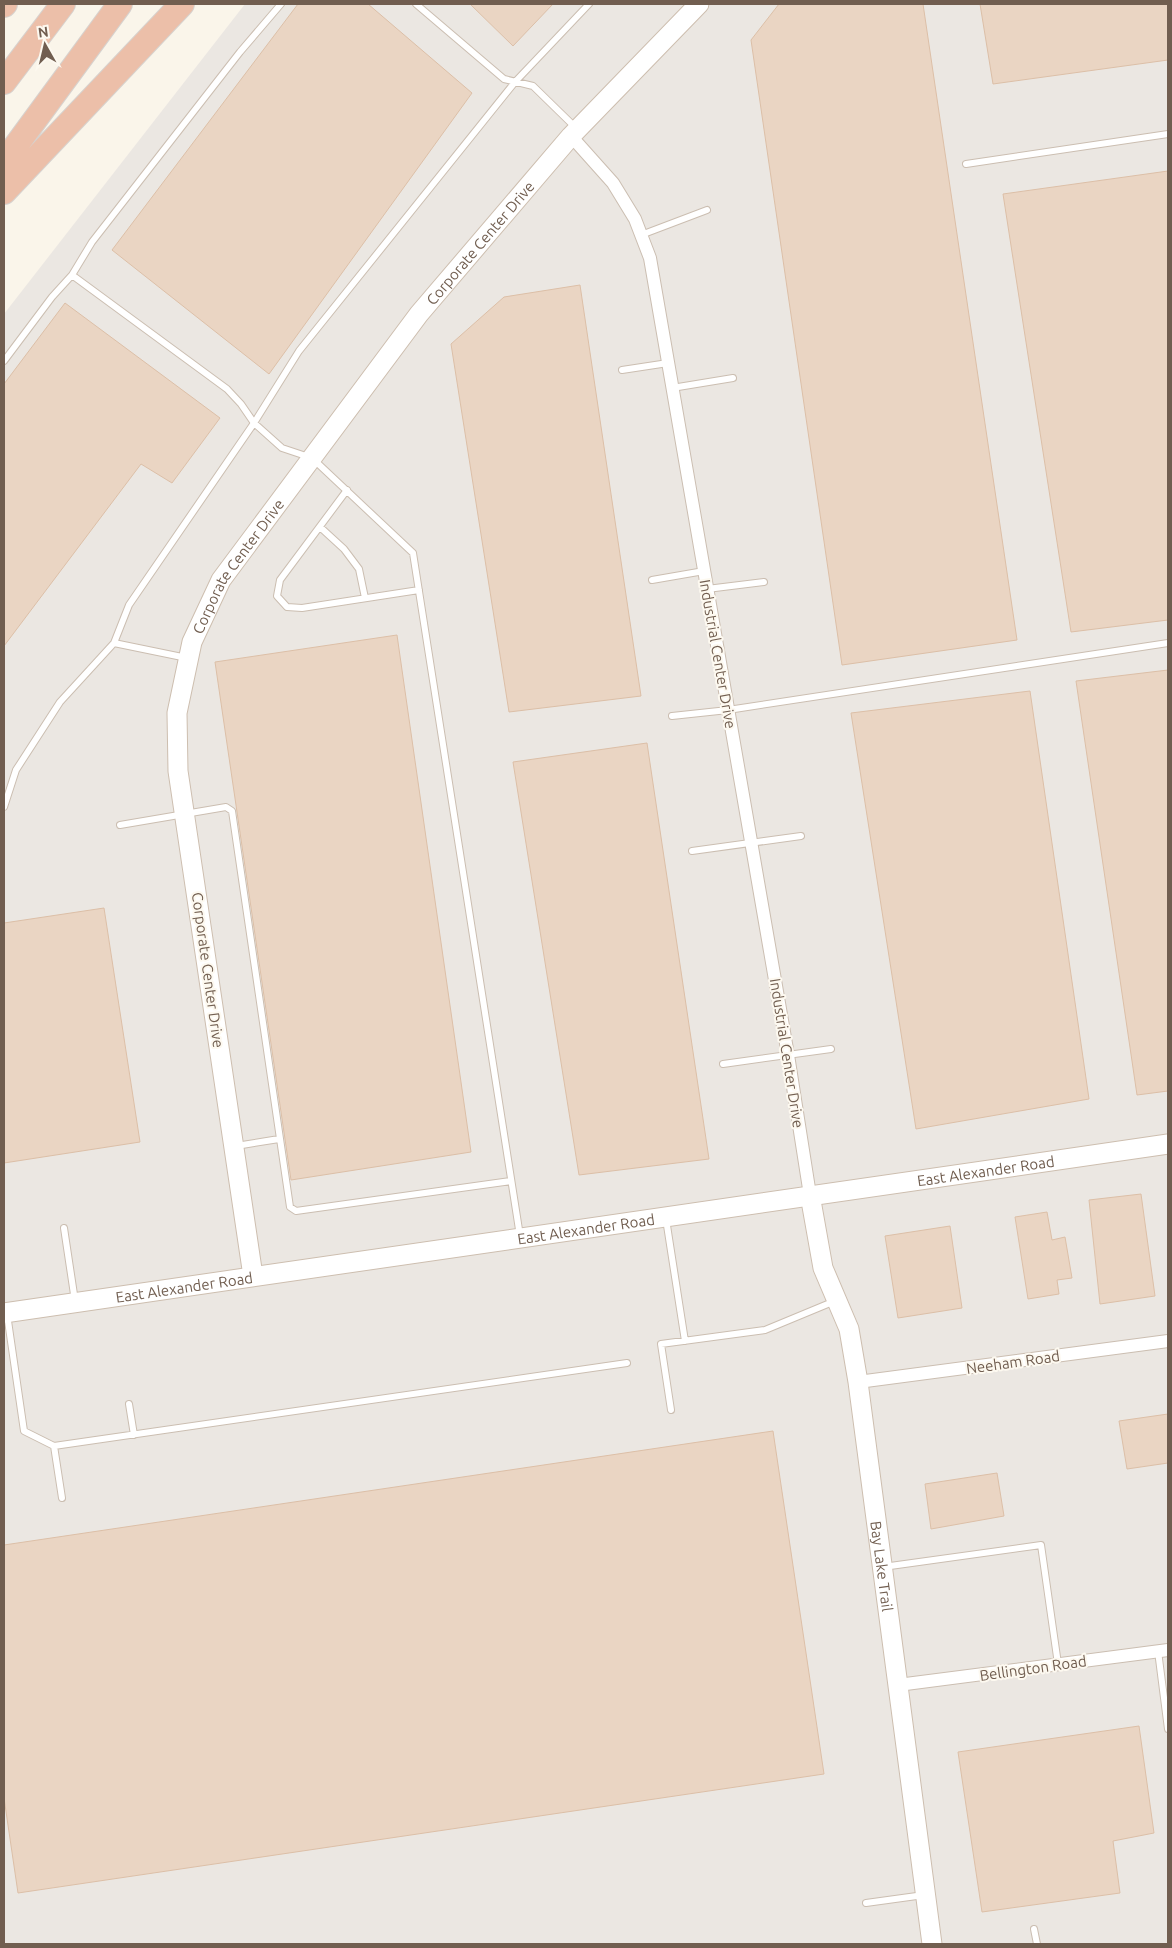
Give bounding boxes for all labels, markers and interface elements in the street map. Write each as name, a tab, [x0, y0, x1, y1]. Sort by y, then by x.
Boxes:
north arrow	[20, 20, 70, 70]
text: N	[37, 23, 49, 41]
street label: Corporate Center Drive	[422, 177, 537, 308]
street label: Corporate Center Drive	[189, 496, 287, 636]
street label: Industrial Center Drive	[696, 578, 740, 730]
street label: Corporate Center Drive	[189, 891, 227, 1049]
street label: Industrial Center Drive	[767, 977, 807, 1129]
street label: East Alexander Road	[916, 1152, 1056, 1189]
street label: East Alexander Road	[516, 1210, 656, 1247]
street label: East Alexander Road	[114, 1268, 254, 1305]
street label: Neeham Road	[965, 1347, 1061, 1377]
street label: Bay Lake Trail	[868, 1520, 897, 1613]
street label: Bellington Road	[978, 1652, 1088, 1684]

